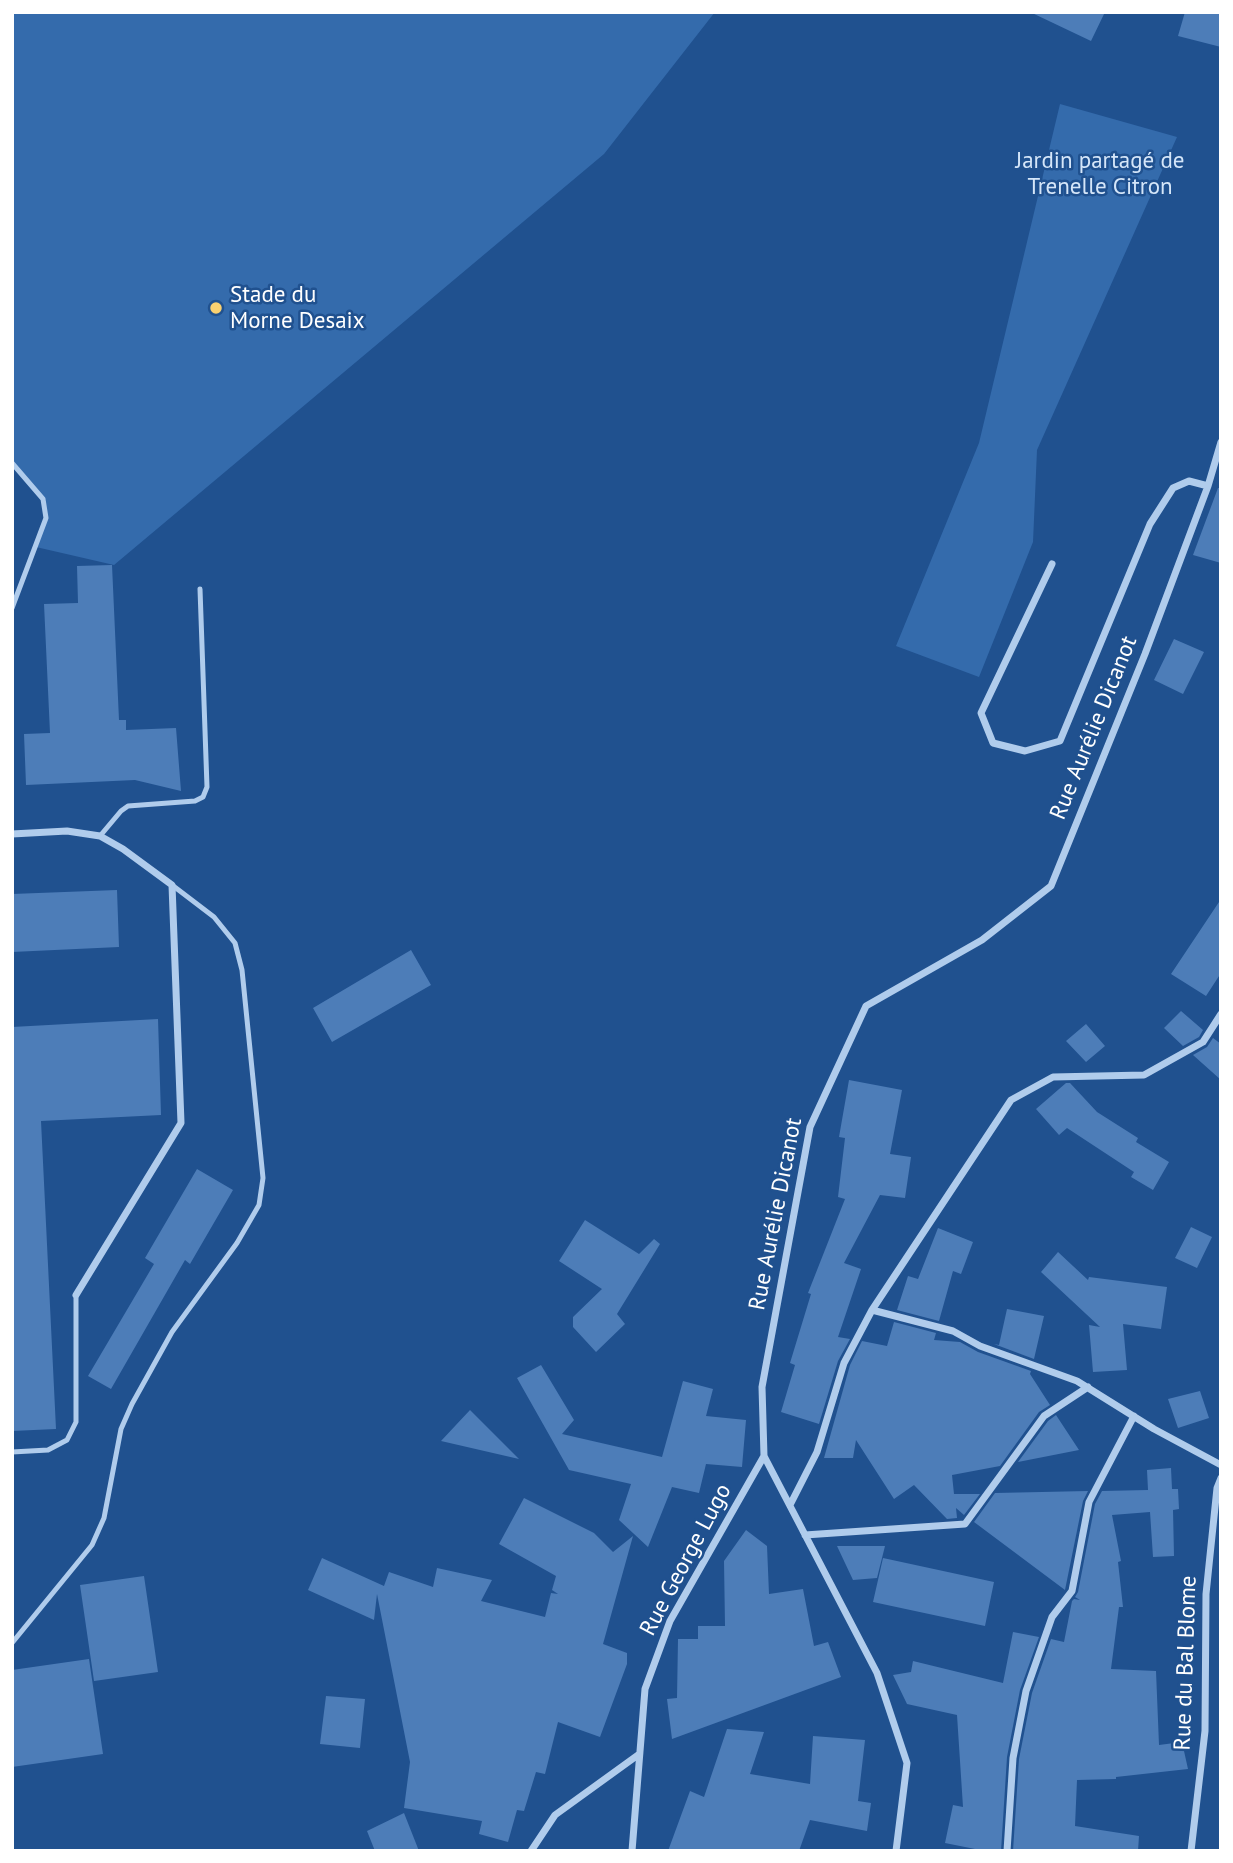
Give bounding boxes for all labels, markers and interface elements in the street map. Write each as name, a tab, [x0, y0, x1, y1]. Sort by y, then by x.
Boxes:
park label: Jardin partagé de Trenelle Citron	[1016, 147, 1184, 201]
place label: Stade du Morne Desaix	[230, 281, 365, 335]
marker: Stade du Morne Desaix	[208, 300, 224, 316]
street label: Rue Aurélie Dicanot	[1045, 632, 1143, 824]
street label: Rue Aurélie Dicanot	[744, 1115, 808, 1313]
street label: Rue George Lugo	[634, 1479, 738, 1641]
street label: Rue du Bal Blome	[1169, 1575, 1203, 1751]

